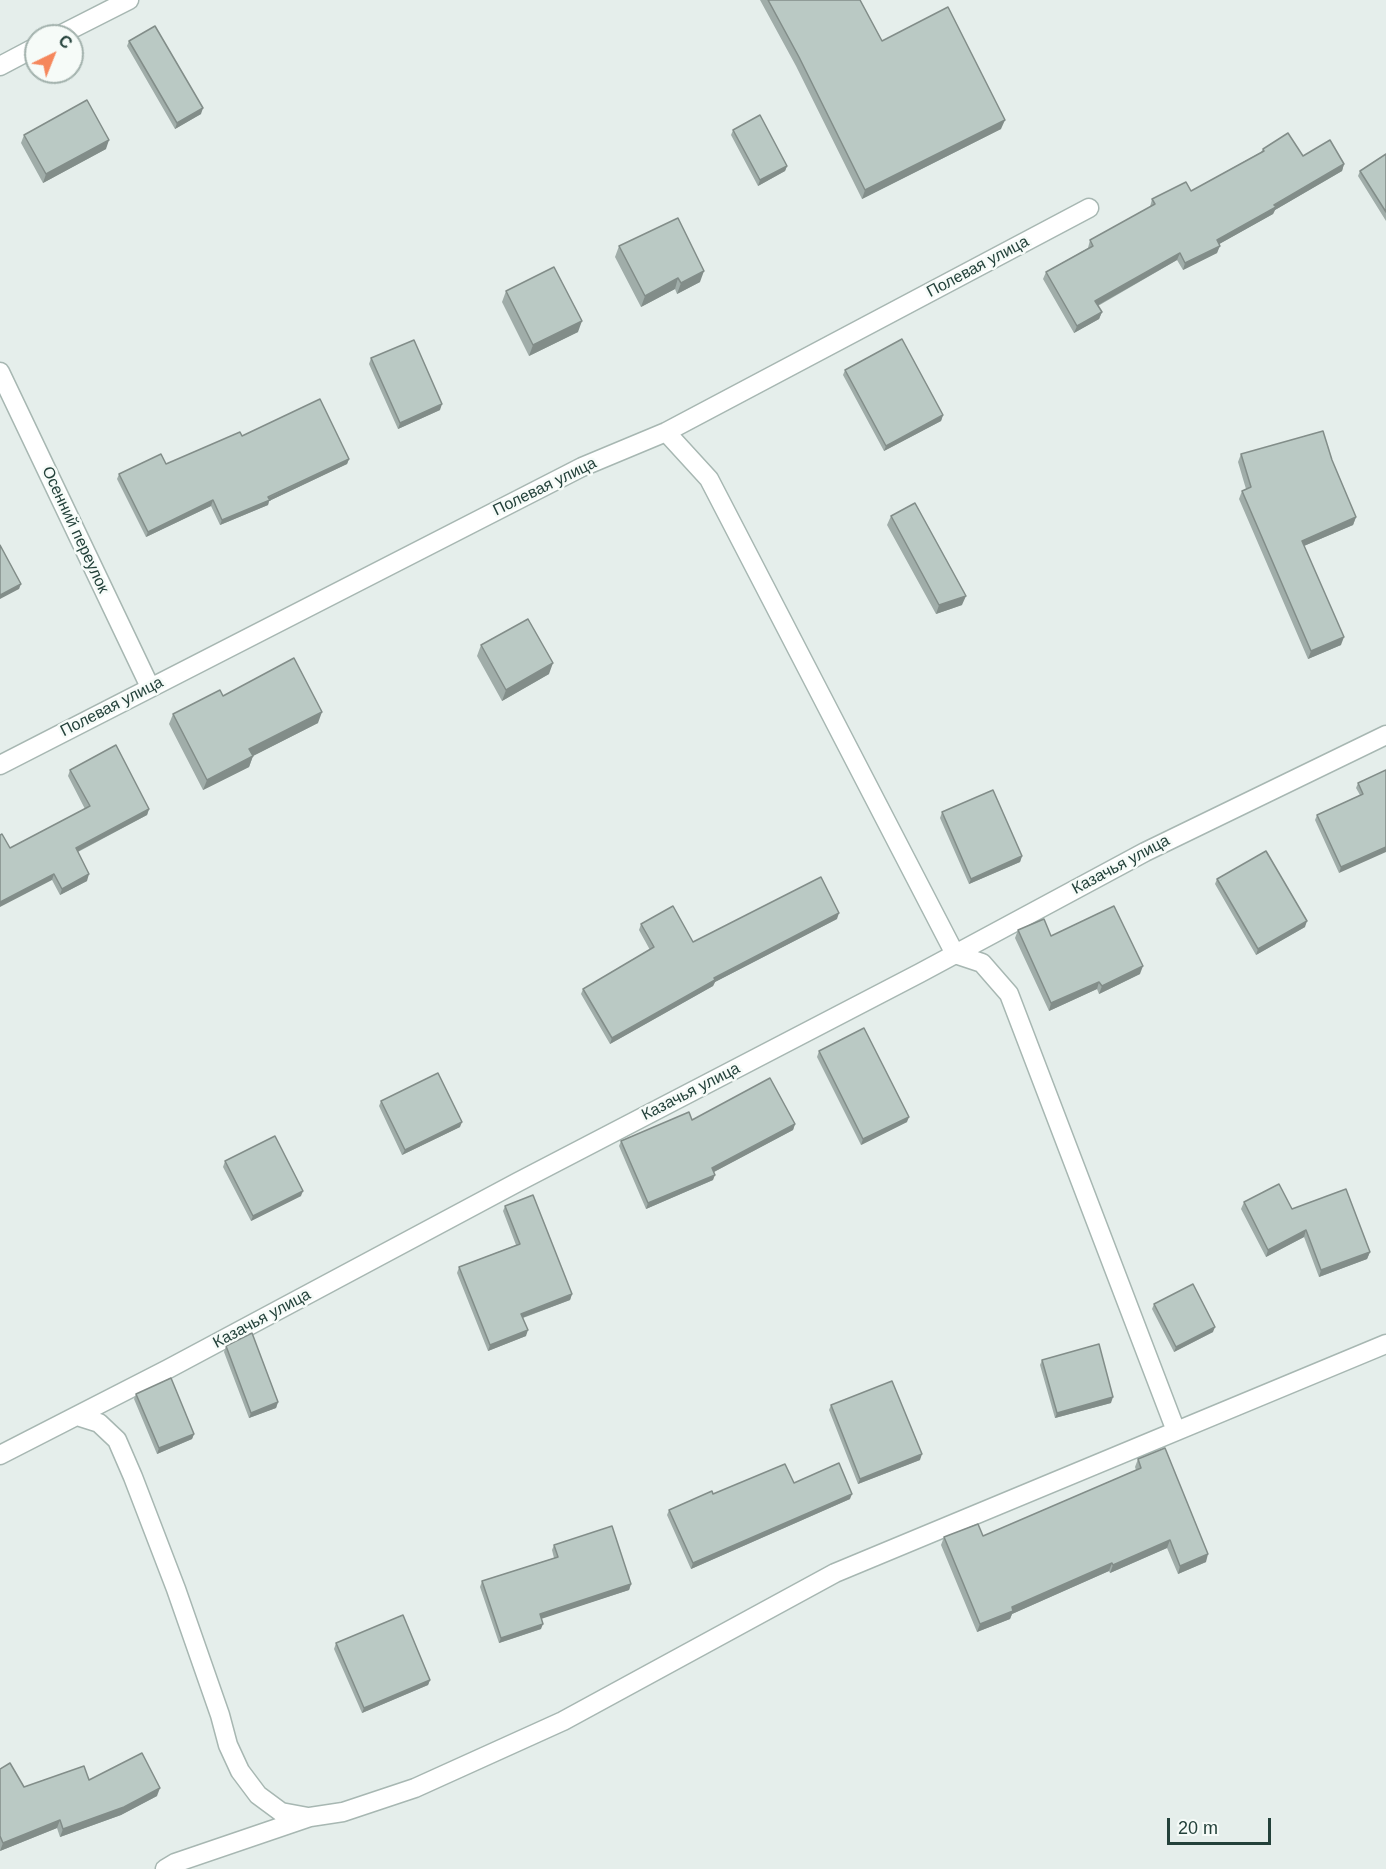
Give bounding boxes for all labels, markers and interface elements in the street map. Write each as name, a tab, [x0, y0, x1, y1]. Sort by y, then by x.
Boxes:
north arrow	[24, 24, 84, 84]
text: С	[55, 32, 75, 52]
street label: Полевая улица	[924, 232, 1032, 302]
street label: Полевая улица	[490, 454, 600, 520]
street label: Осенний переулок	[37, 464, 113, 596]
street label: Полевая улица	[57, 673, 167, 741]
street label: Казачья улица	[1069, 831, 1173, 899]
street label: Казачья улица	[639, 1059, 743, 1125]
street label: Казачья улица	[210, 1285, 314, 1353]
scale bar	[1170, 1806, 1274, 1844]
text: 20 m	[1178, 1818, 1218, 1838]

